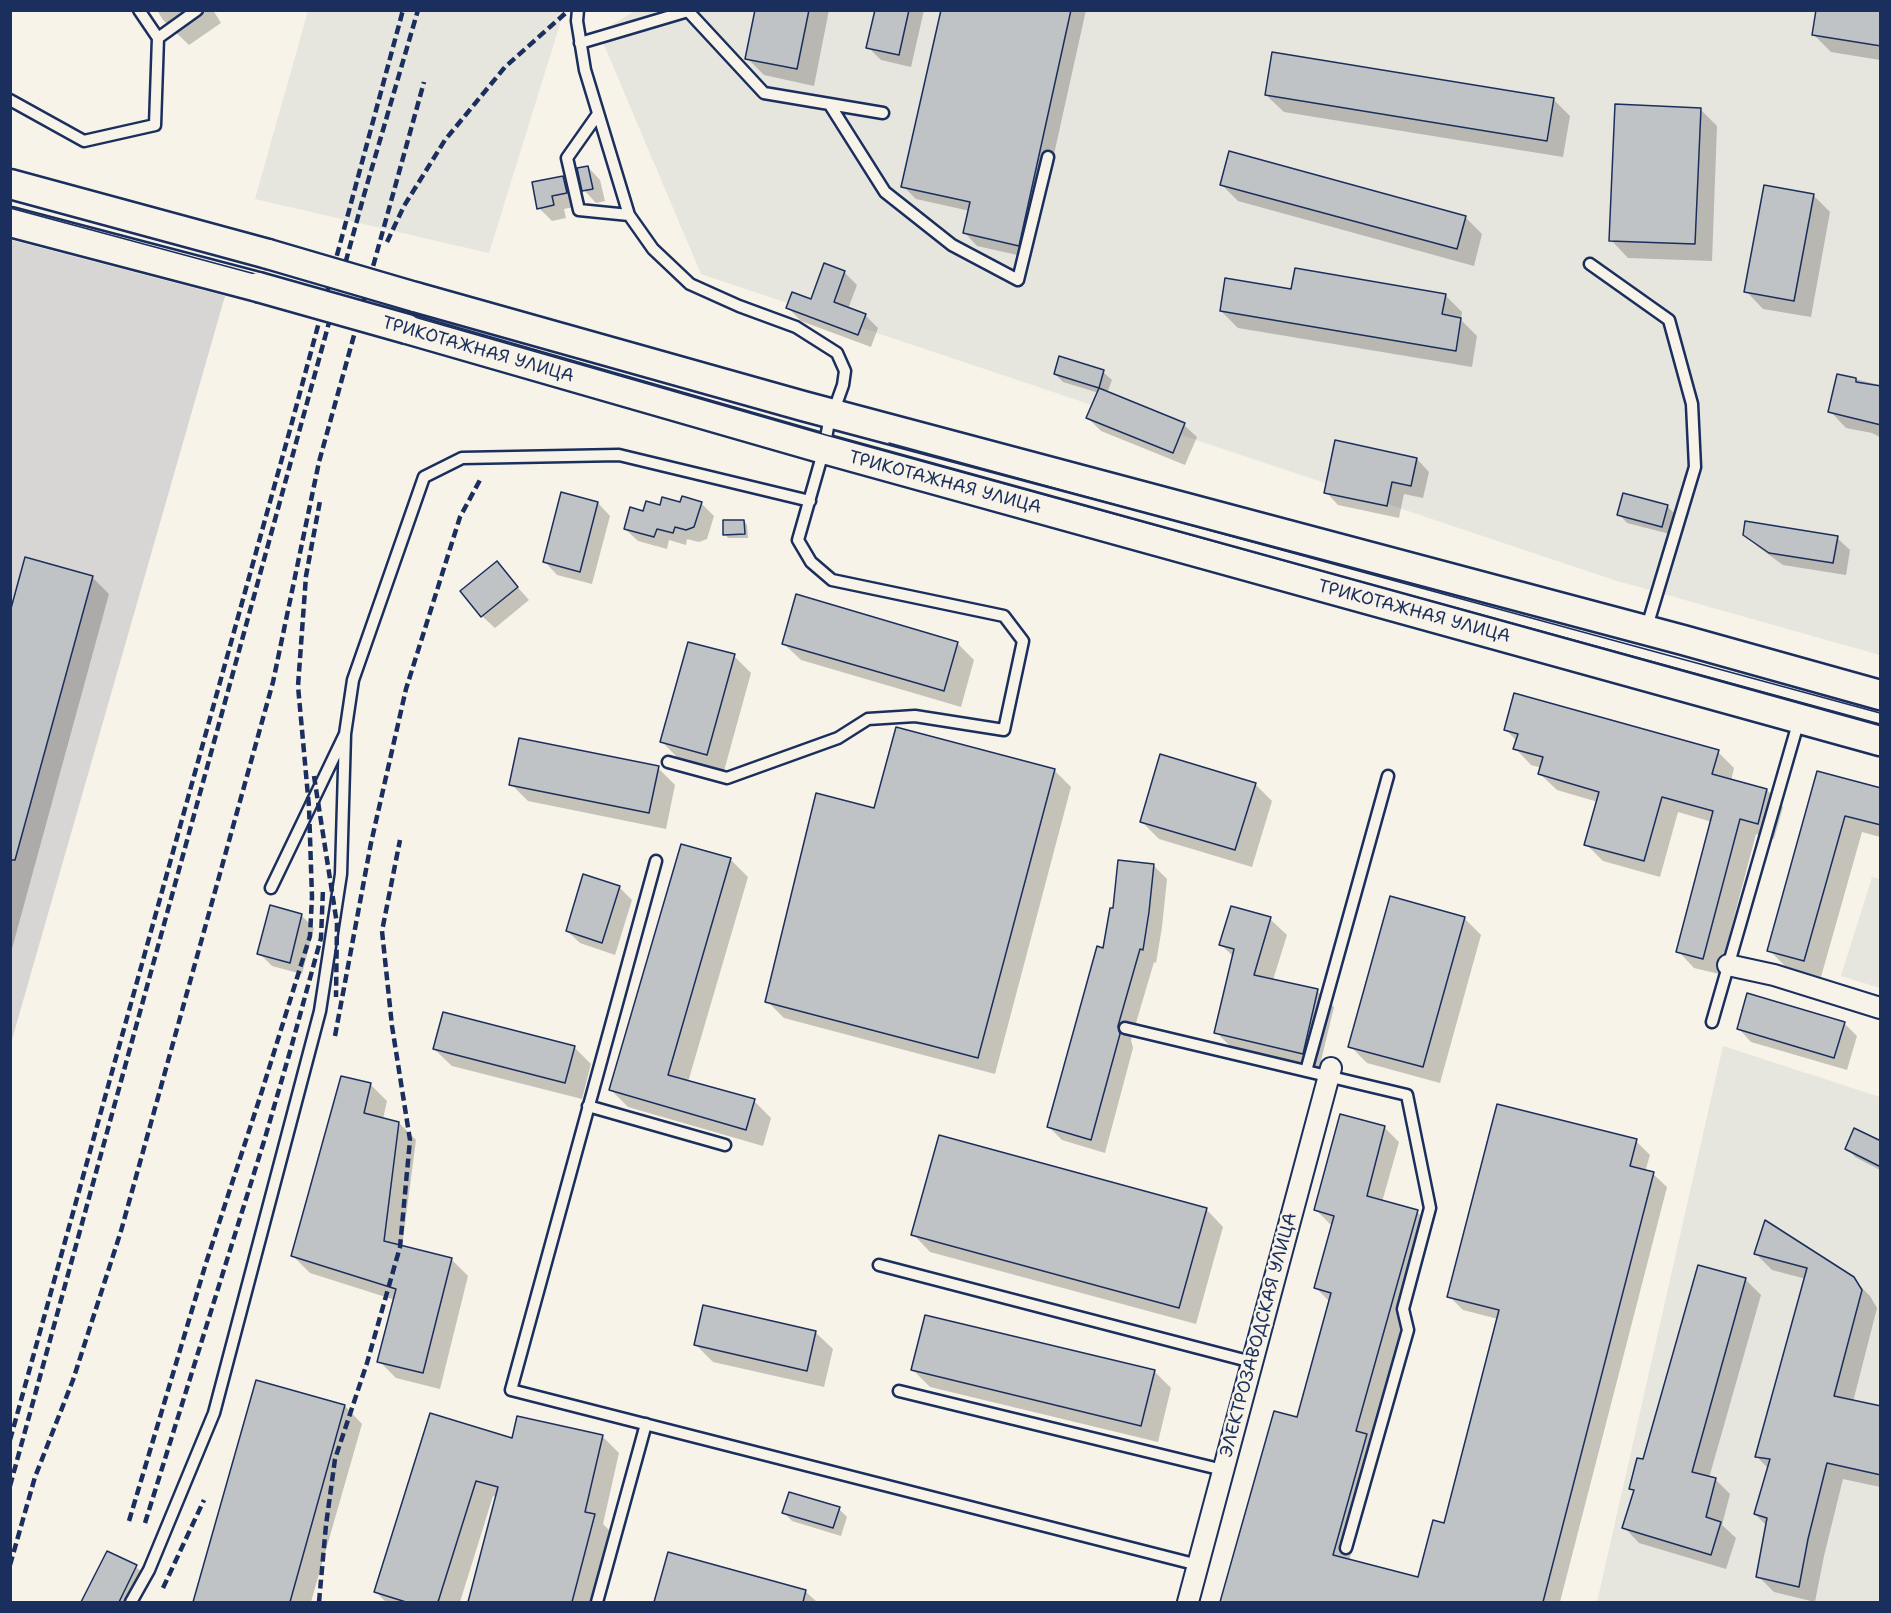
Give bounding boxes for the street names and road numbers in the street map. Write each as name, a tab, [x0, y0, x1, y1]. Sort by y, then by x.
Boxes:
street label: ТРИКОТАЖНАЯ УЛИЦА	[380, 312, 576, 388]
street label: ТРИКОТАЖНАЯ УЛИЦА	[846, 447, 1044, 519]
street label: ТРИКОТАЖНАЯ УЛИЦА	[1315, 576, 1513, 648]
street label: ЭЛЕКТРОЗАВОДСКАЯ УЛИЦА	[1216, 1210, 1302, 1460]

